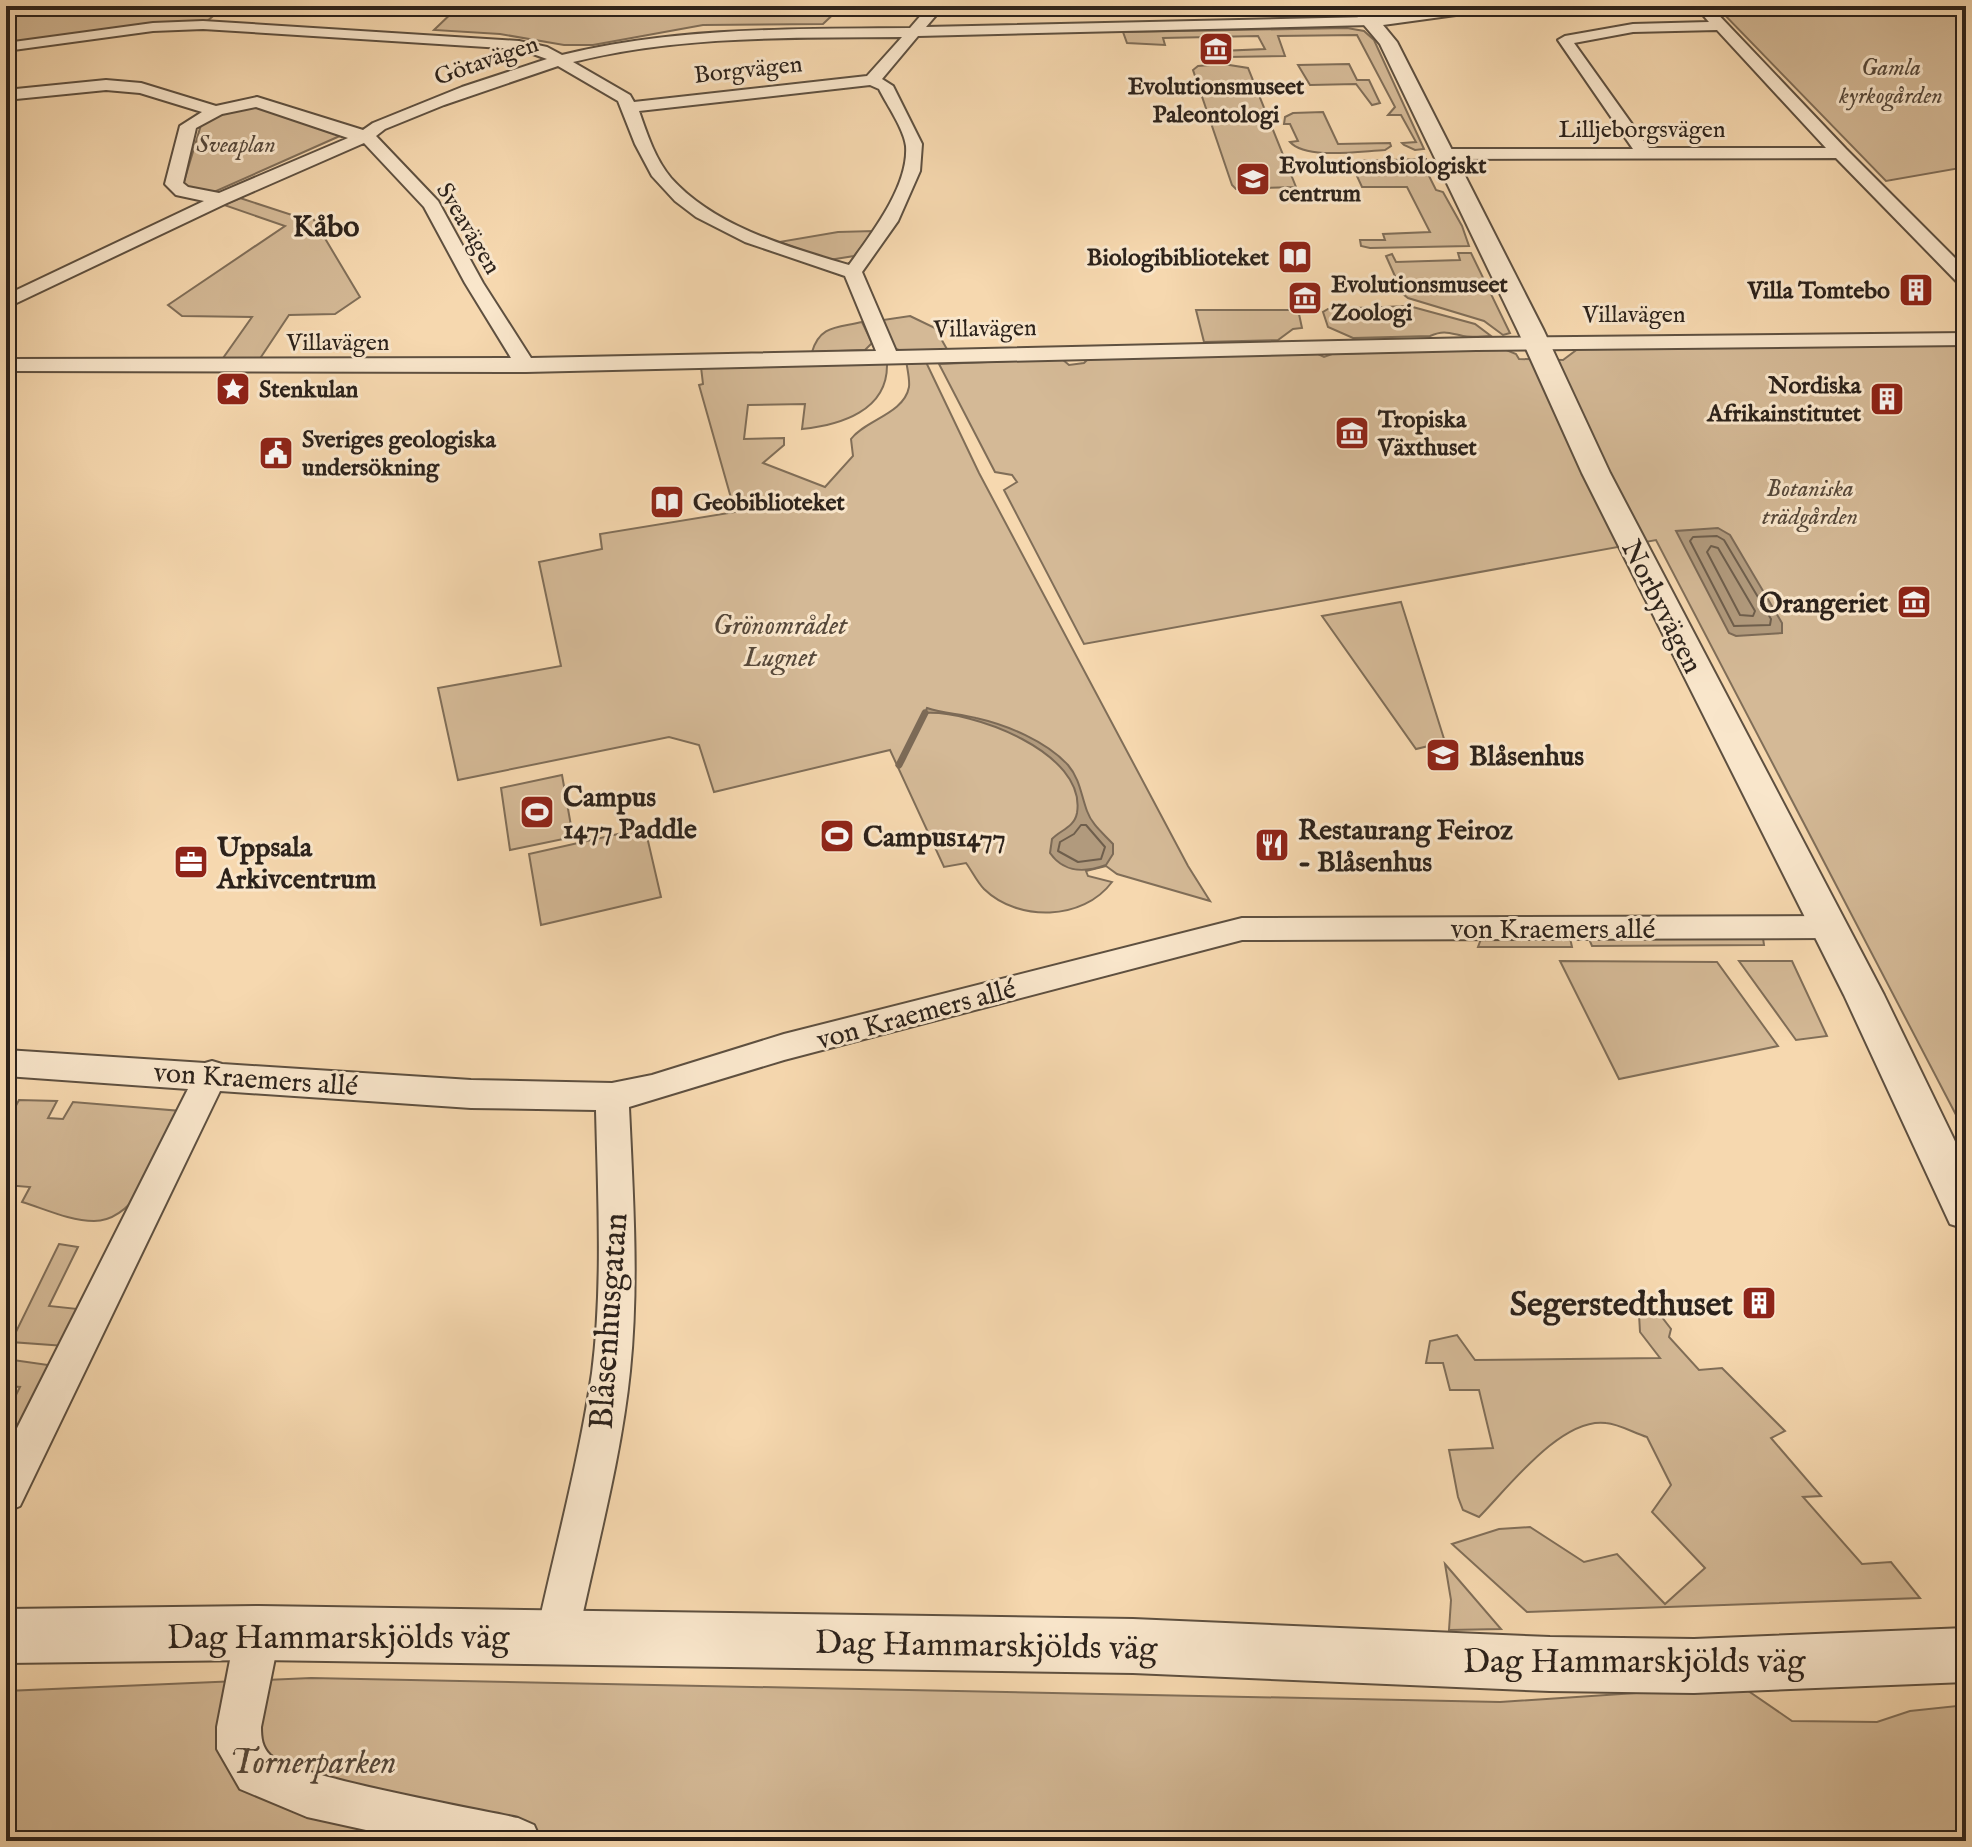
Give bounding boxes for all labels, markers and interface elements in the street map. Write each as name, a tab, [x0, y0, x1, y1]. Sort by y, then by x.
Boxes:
street label: Götavägen	[430, 29, 543, 94]
museum icon: Evolutionsmuseet Paleontologi	[1197, 30, 1235, 68]
street label: Borgvägen	[692, 49, 804, 92]
park label: Gamla kyrkogården	[1838, 53, 1943, 112]
place label: Evolutionsmuseet Paleontologi	[1128, 72, 1305, 131]
street label: Lilljeborgsvägen	[1558, 115, 1726, 146]
park label: Sveaplan	[196, 130, 276, 161]
place label: Evolutionsbiologiskt centrum	[1279, 151, 1487, 210]
school or university icon: Evolutionsbiologiskt centrum	[1234, 160, 1272, 198]
street label: Sveavägen	[428, 177, 507, 280]
district label: Kåbo	[293, 209, 359, 247]
library icon: Biologibiblioteket	[1276, 238, 1314, 276]
place label: Biologibiblioteket	[1087, 243, 1270, 274]
place label: Evolutionsmuseet Zoologi	[1331, 270, 1508, 329]
building icon: Villa Tomtebo	[1897, 271, 1935, 309]
place label: Villa Tomtebo	[1746, 276, 1890, 307]
museum icon: Evolutionsmuseet Zoologi	[1286, 279, 1324, 317]
street label: Villavägen	[1581, 300, 1686, 331]
street label: Villavägen	[932, 313, 1037, 346]
street label: Villavägen	[285, 328, 390, 359]
place icon: Stenkulan	[214, 370, 252, 408]
place label: Nordiska Afrikainstitutet	[1706, 371, 1862, 430]
place label: Stenkulan	[259, 375, 359, 406]
building icon: Nordiska Afrikainstitutet	[1868, 380, 1906, 418]
place label: Tropiska Växthuset	[1377, 405, 1478, 464]
museum icon: Tropiska Växthuset	[1333, 414, 1371, 452]
place label: Sveriges geologiska undersökning	[302, 425, 497, 484]
public building icon: Sveriges geologiska undersökning	[257, 434, 295, 472]
park label: Botaniska trädgården	[1762, 474, 1858, 533]
library icon: Geobiblioteket	[648, 483, 686, 521]
place label: Geobiblioteket	[693, 488, 846, 519]
street label: Norbyvägen	[1612, 535, 1709, 680]
museum icon: Orangeriet	[1895, 583, 1933, 621]
place label: Orangeriet	[1759, 587, 1888, 622]
park label: Grönområdet Lugnet	[713, 609, 848, 676]
school or university icon: Blåsenhus	[1424, 736, 1462, 774]
place label: Blåsenhus	[1469, 740, 1584, 775]
place label: Campus 1477 Paddle	[563, 781, 697, 848]
sports icon: Campus 1477 Paddle	[518, 793, 556, 831]
place label: Restaurang Feiroz - Blåsenhus	[1298, 814, 1513, 881]
sports icon: Campus1477	[818, 817, 856, 855]
place label: Campus1477	[863, 821, 1006, 856]
restaurant icon: Restaurang Feiroz - Blåsenhus	[1253, 826, 1291, 864]
place label: Uppsala Arkivcentrum	[216, 831, 377, 898]
office icon: Uppsala Arkivcentrum	[172, 843, 210, 881]
street label: von Kraemers allé	[1451, 913, 1655, 948]
street label: von Kraemers allé	[813, 972, 1020, 1059]
street label: von Kraemers allé	[153, 1056, 359, 1105]
street label: Blåsenhusgatan	[580, 1211, 639, 1431]
place label: Segerstedthuset	[1510, 1284, 1733, 1327]
building icon: Segerstedthuset	[1740, 1284, 1778, 1322]
street label: Dag Hammarskjölds väg	[167, 1617, 510, 1660]
street label: Dag Hammarskjölds väg	[814, 1622, 1158, 1671]
street label: Dag Hammarskjölds väg	[1463, 1641, 1806, 1684]
park label: Tornerparken	[229, 1742, 397, 1785]

